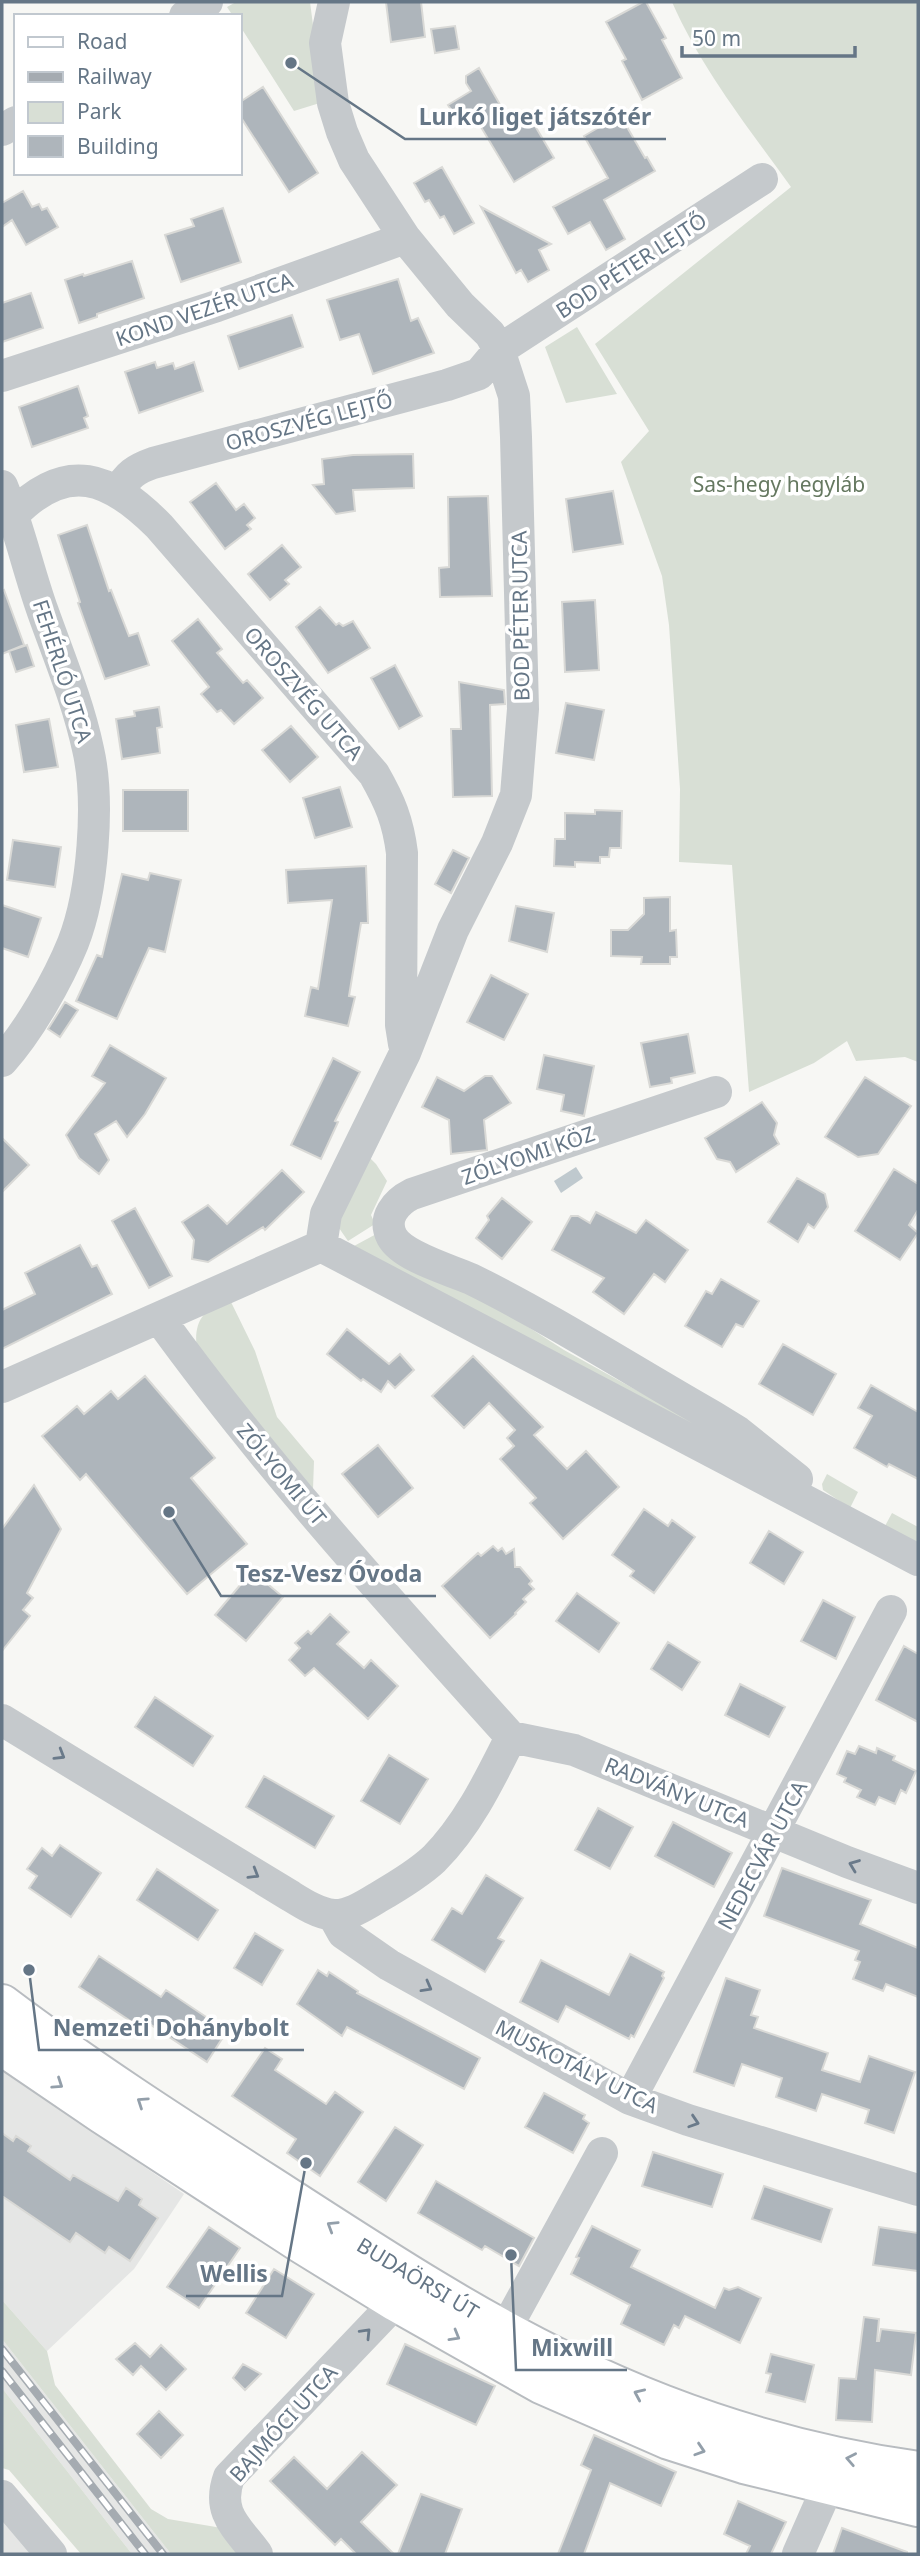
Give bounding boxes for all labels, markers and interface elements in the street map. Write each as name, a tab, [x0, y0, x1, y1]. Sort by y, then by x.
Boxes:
legend	[14, 14, 242, 175]
scale bar	[682, 14, 855, 58]
text: 50 m	[692, 24, 741, 52]
text: Road	[77, 27, 127, 55]
text: Railway	[77, 62, 152, 90]
callout: Lurkó liget játszótér	[405, 95, 666, 139]
text: Park	[77, 97, 122, 125]
text: Lurkó liget játszótér	[419, 100, 651, 132]
text: Building	[77, 132, 159, 160]
street label: BOD PÉTER LEJTŐ	[550, 206, 712, 324]
street label: KOND VEZÉR UTCA	[112, 265, 297, 352]
street label: OROSZVÉG LEJTŐ	[222, 385, 396, 457]
park label: Sas-hegy hegyláb	[693, 470, 865, 498]
street label: BOD PÉTER UTCA	[505, 530, 535, 701]
street label: FEHÉRLÓ UTCA	[27, 596, 99, 747]
street label: OROSZVÉG UTCA	[238, 621, 370, 766]
street label: ZÓLYOMI KÖZ	[458, 1119, 598, 1191]
street label: ZÓLYOMI ÚT	[231, 1417, 333, 1531]
callout: Tesz-Vesz Óvoda	[221, 1552, 436, 1596]
text: Tesz-Vesz Óvoda	[236, 1557, 422, 1589]
one-way arrow	[52, 1747, 65, 1760]
street label: RADVÁNY UTCA	[601, 1750, 754, 1834]
street label: NEDECVÁR UTCA	[711, 1775, 813, 1934]
one-way arrow	[849, 1859, 861, 1873]
one-way arrow	[247, 1866, 260, 1879]
one-way arrow	[420, 1979, 433, 1992]
callout: Nemzeti Dohánybolt	[39, 2006, 304, 2050]
text: Nemzeti Dohánybolt	[53, 2011, 289, 2043]
street label: MUSKOTÁLY UTCA	[491, 2013, 664, 2119]
one-way arrow	[50, 2076, 63, 2088]
one-way arrow	[137, 2097, 150, 2110]
one-way arrow	[688, 2114, 700, 2128]
one-way arrow	[327, 2221, 340, 2234]
street label: BUDAÖRSI ÚT	[352, 2231, 484, 2326]
callout: Wellis	[186, 2252, 282, 2296]
text: Wellis	[200, 2257, 268, 2289]
callout: Mixwill	[516, 2326, 627, 2370]
one-way arrow	[447, 2328, 460, 2341]
one-way arrow	[357, 2329, 370, 2342]
text: Mixwill	[531, 2331, 613, 2363]
street label: BAJMÓCI UTCA	[223, 2358, 343, 2488]
one-way arrow	[633, 2388, 646, 2402]
one-way arrow	[693, 2442, 706, 2456]
one-way arrow	[845, 2453, 857, 2468]

